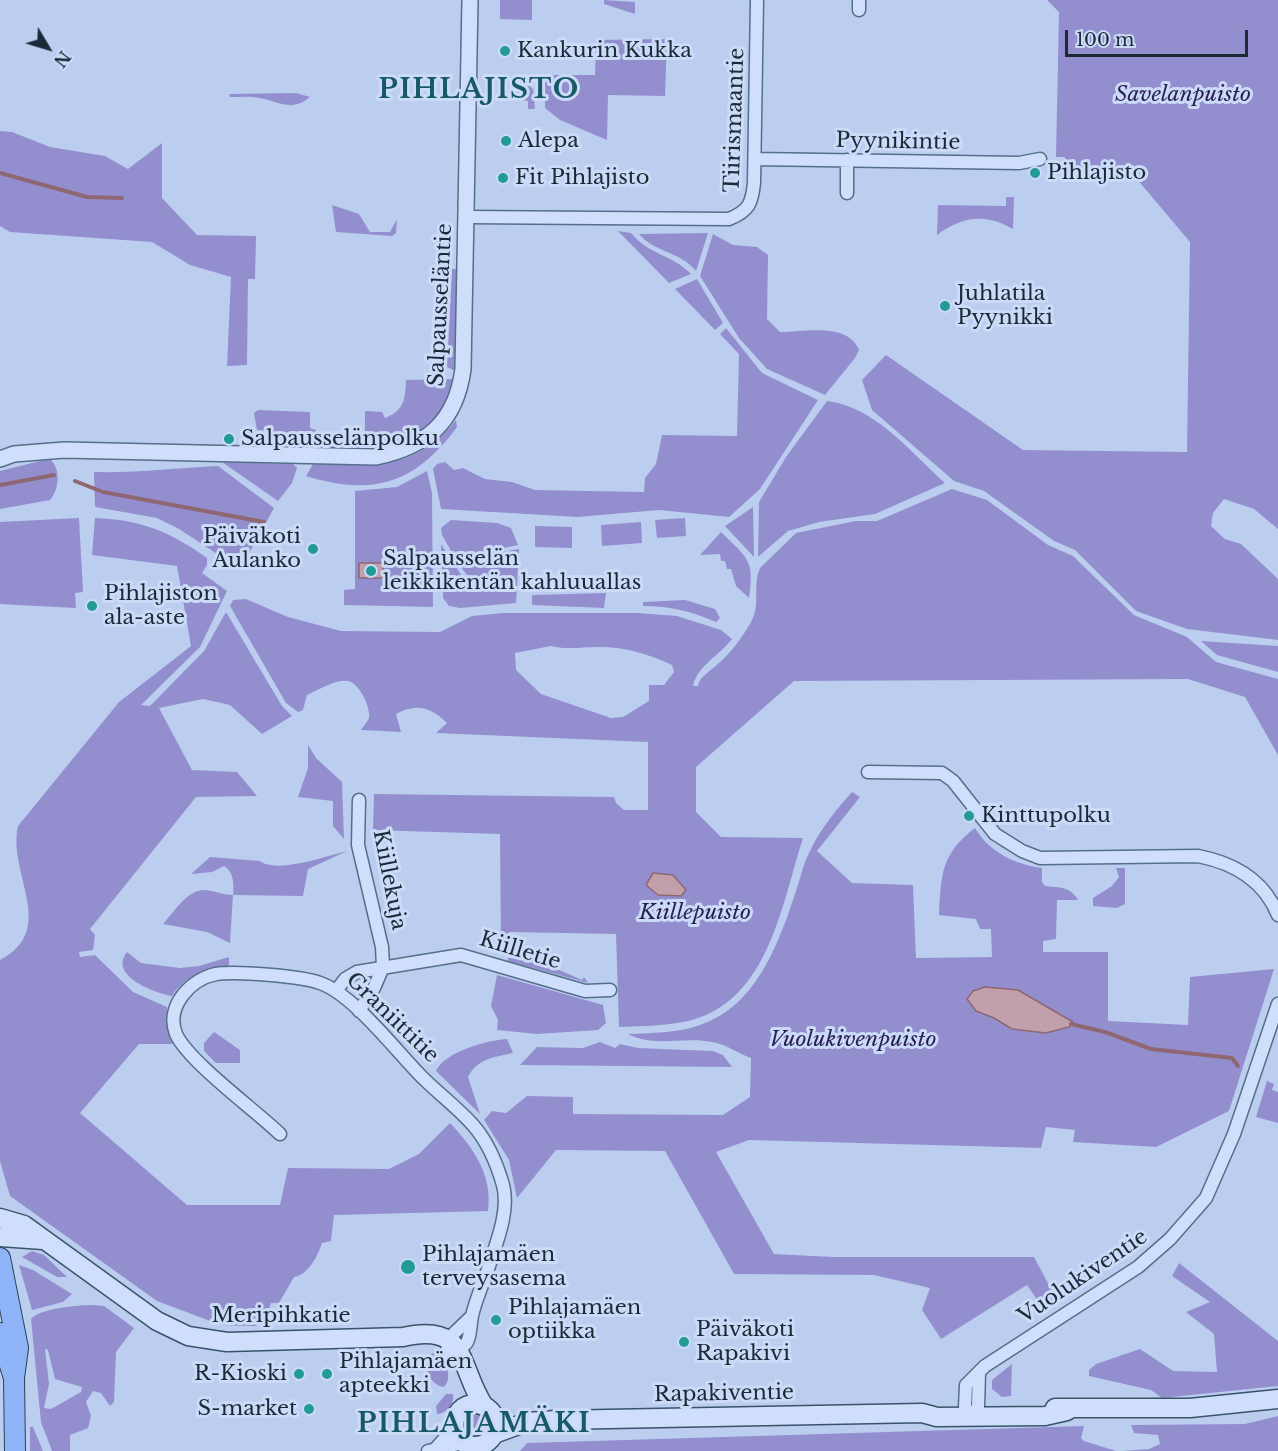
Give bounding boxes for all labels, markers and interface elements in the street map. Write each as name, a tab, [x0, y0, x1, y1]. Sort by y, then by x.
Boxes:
north arrow	[18, 18, 78, 78]
scale bar	[1068, 18, 1251, 56]
text: 100 m	[1076, 29, 1134, 51]
place label: Kankurin Kukka	[517, 38, 692, 64]
marker: Kankurin Kukka	[498, 44, 512, 58]
text: N	[50, 47, 75, 71]
street label: Tiirismaantie	[720, 47, 750, 193]
district label: PIHLAJISTO	[378, 74, 580, 106]
park label: Savelanpuisto	[1115, 82, 1251, 108]
place label: Alepa	[518, 128, 579, 154]
street label: Pyynikintie	[835, 128, 961, 156]
marker: Alepa	[499, 134, 513, 148]
place label: Pihlajisto	[1047, 160, 1146, 186]
place label: Fit Pihlajisto	[515, 165, 649, 191]
marker: Pihlajisto	[1028, 166, 1042, 180]
marker: Fit Pihlajisto	[496, 171, 510, 185]
street label: Salpausseläntie	[424, 223, 458, 387]
place label: Juhlatila Pyynikki	[957, 281, 1053, 331]
marker: Juhlatila Pyynikki	[938, 299, 952, 313]
place label: Salpausselänpolku	[241, 426, 439, 452]
marker: Salpausselänpolku	[222, 432, 236, 446]
place label: Päiväkoti Aulanko	[203, 524, 301, 574]
marker: Päiväkoti Aulanko	[306, 542, 320, 556]
place label: Salpausselän leikkikentän kahluuallas	[383, 546, 641, 596]
marker: Salpausselän leikkikentän kahluuallas	[364, 564, 378, 578]
place label: Pihlajiston ala-aste	[104, 581, 218, 631]
marker: Pihlajiston ala-aste	[85, 599, 99, 613]
place label: Kinttupolku	[981, 803, 1111, 829]
marker: Kinttupolku	[962, 809, 976, 823]
street label: Kiillekuja	[367, 828, 411, 932]
park label: Kiillepuisto	[639, 900, 751, 926]
street label: Kiilletie	[476, 927, 564, 975]
street label: Graniittitie	[340, 968, 444, 1068]
park label: Vuolukivenpuisto	[770, 1027, 936, 1053]
street label: Vuolukiventie	[1014, 1225, 1152, 1329]
place label: Pihlajamäen terveysasema	[422, 1242, 566, 1292]
marker: Pihlajamäen terveysasema	[399, 1258, 417, 1276]
place label: Pihlajamäen optiikka	[508, 1295, 641, 1345]
street label: Meripihkatie	[211, 1303, 351, 1329]
marker: Pihlajamäen optiikka	[489, 1313, 503, 1327]
place label: Päiväkoti Rapakivi	[696, 1317, 794, 1367]
marker: Päiväkoti Rapakivi	[677, 1335, 691, 1349]
place label: Pihlajamäen apteekki	[339, 1349, 472, 1399]
place label: R-Kioski	[194, 1361, 287, 1387]
marker: R-Kioski	[292, 1367, 306, 1381]
marker: Pihlajamäen apteekki	[320, 1367, 334, 1381]
street label: Rapakiventie	[654, 1380, 794, 1408]
place label: S-market	[197, 1396, 297, 1422]
marker: S-market	[302, 1402, 316, 1416]
district label: PIHLAJAMÄKI	[357, 1408, 591, 1440]

